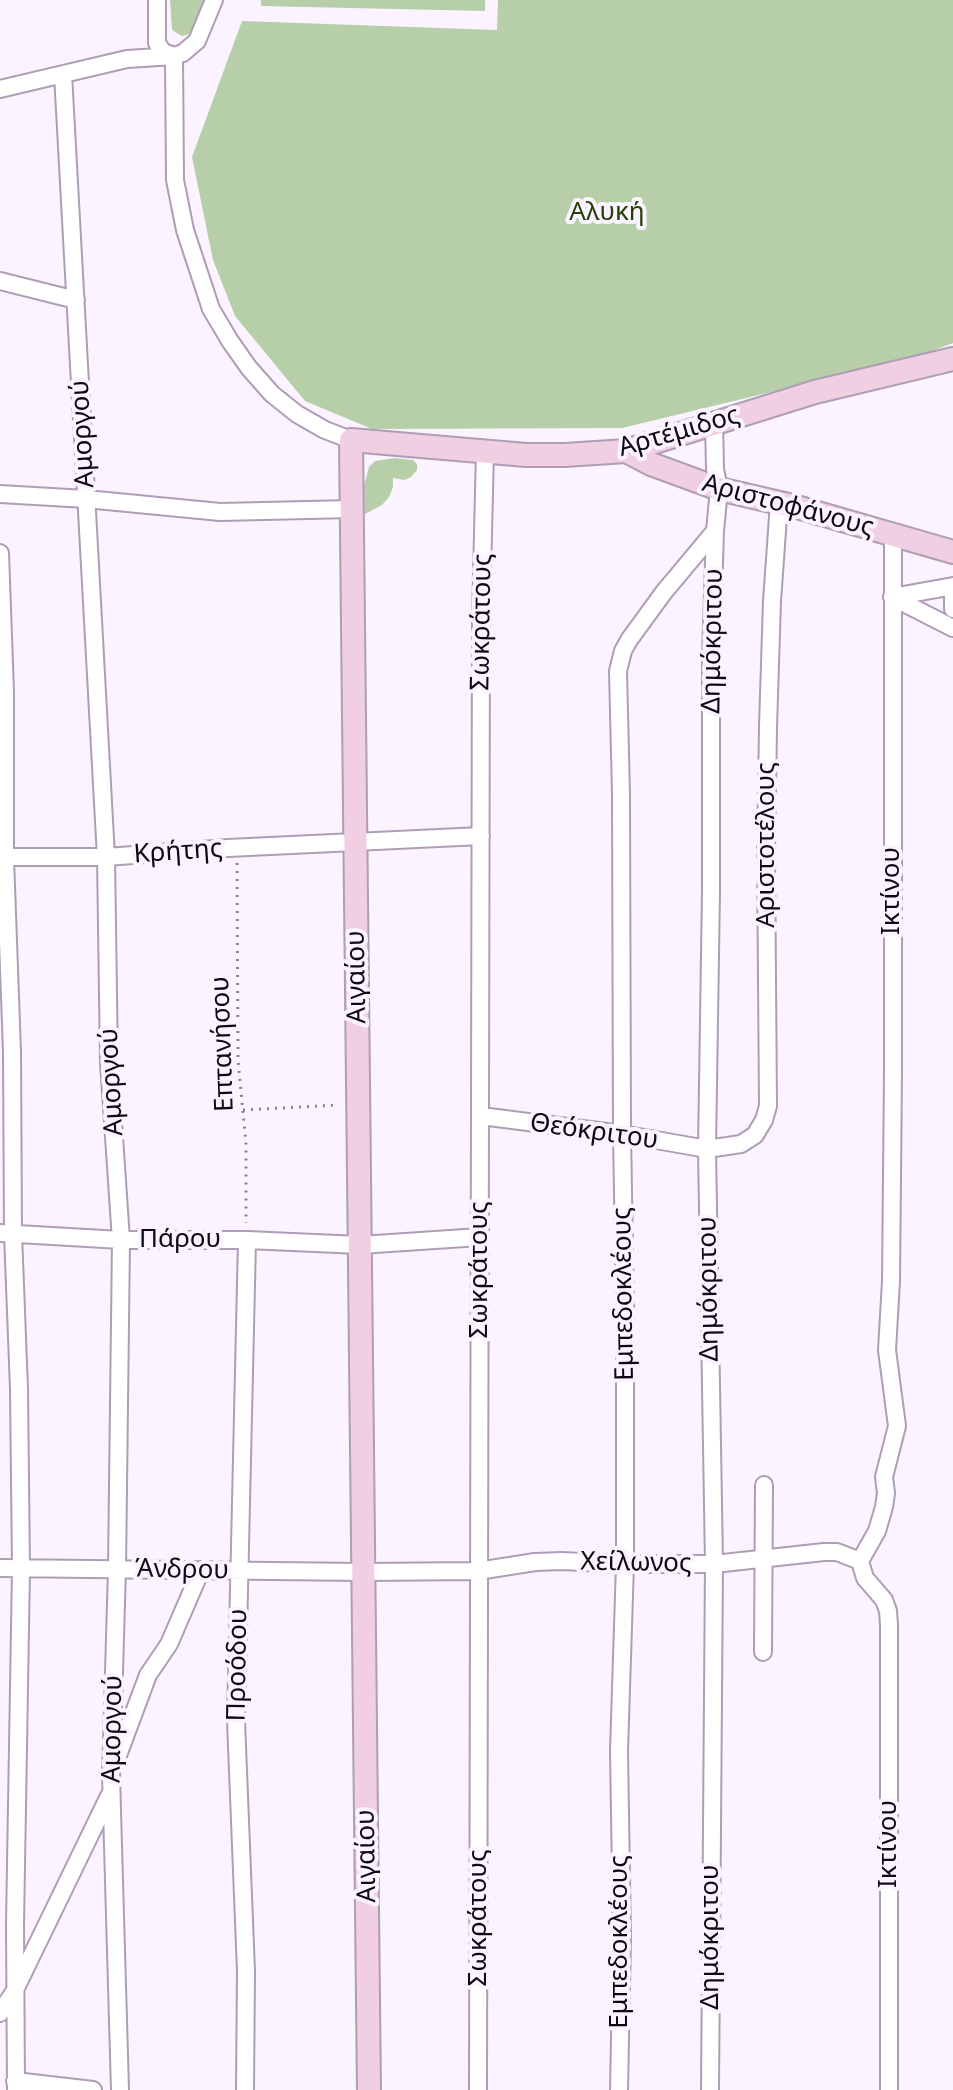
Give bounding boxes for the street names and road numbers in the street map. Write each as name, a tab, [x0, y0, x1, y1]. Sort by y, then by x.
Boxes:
street label: Αμοργού	[65, 379, 101, 489]
street label: Αρτέμιδος	[615, 400, 743, 464]
street label: Αριστοφάνους	[699, 468, 877, 544]
street label: Σωκράτους	[465, 553, 499, 691]
street label: Δημόκριτου	[696, 568, 730, 714]
street label: Αριστοτέλους	[751, 762, 783, 928]
street label: Κρήτης	[133, 833, 223, 871]
street label: Ικτίνου	[876, 847, 908, 935]
street label: Αιγαίου	[341, 930, 373, 1024]
street label: Επτανήσου	[205, 976, 241, 1112]
street label: Αμοργού	[94, 1027, 130, 1137]
street label: Θεόκριτου	[528, 1108, 660, 1156]
street label: Σωκράτους	[464, 1201, 496, 1339]
street label: Εμπεδοκλέους	[607, 1207, 641, 1381]
street label: Δημόκριτου	[692, 1216, 726, 1362]
street label: Πάρου	[139, 1224, 221, 1256]
street label: Χείλωνος	[580, 1546, 692, 1580]
street label: Άνδρου	[135, 1554, 229, 1586]
street label: Προόδου	[221, 1608, 255, 1722]
street label: Αμοργού	[96, 1675, 130, 1783]
street label: Ικτίνου	[873, 1800, 905, 1888]
street label: Αιγαίου	[351, 1809, 383, 1903]
street label: Σωκράτους	[463, 1849, 495, 1987]
street label: Εμπεδοκλέους	[604, 1855, 636, 2029]
street label: Δημόκριτου	[695, 1864, 727, 2010]

